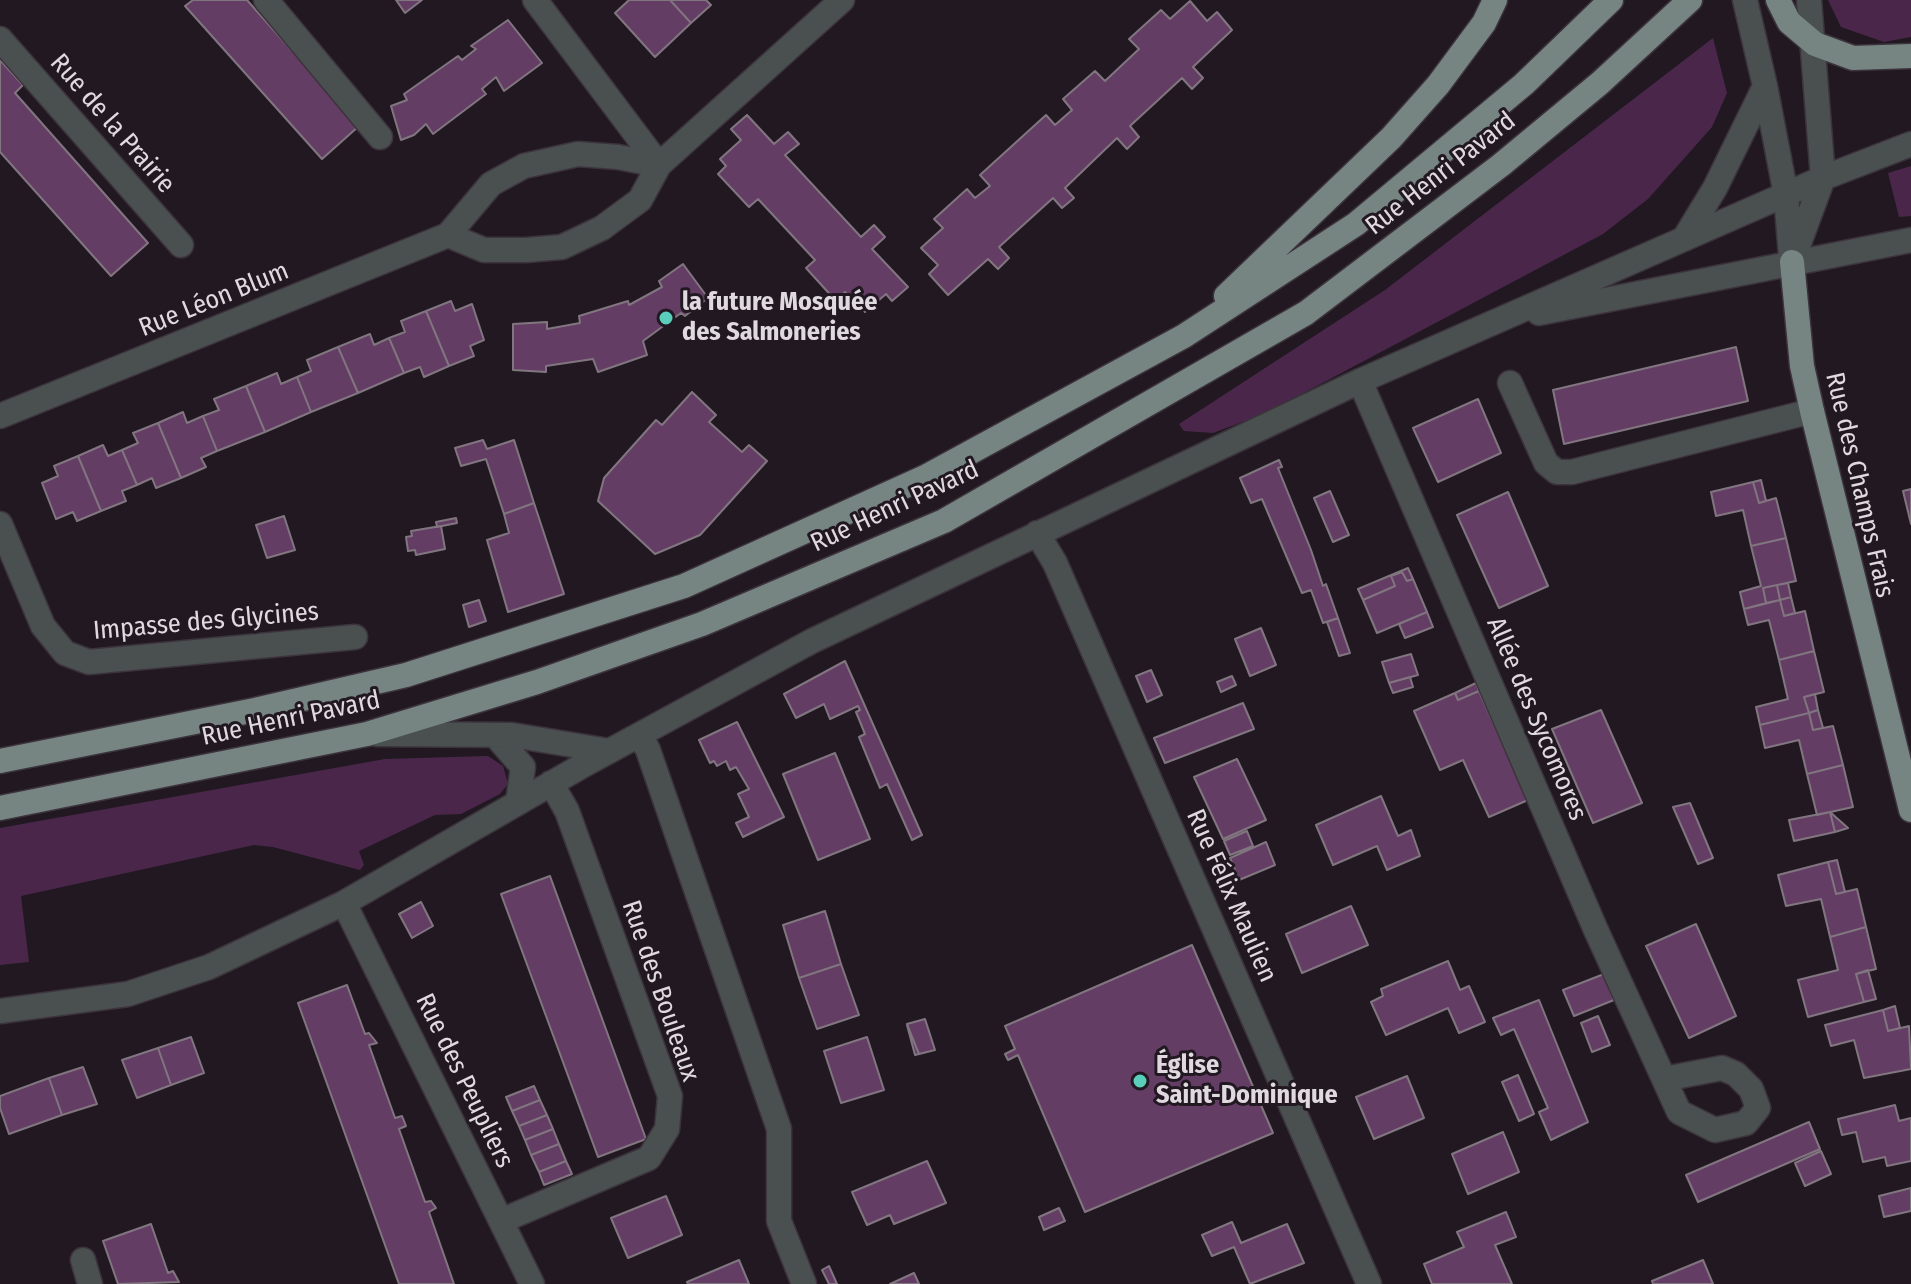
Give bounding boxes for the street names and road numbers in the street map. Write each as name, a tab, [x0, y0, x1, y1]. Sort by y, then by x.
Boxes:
street label: Rue de la Prairie	[43, 48, 181, 200]
street label: Rue Henri Pavard	[1360, 106, 1522, 242]
street label: Rue Léon Blum	[135, 256, 293, 344]
street label: Rue des Champs Frais	[1818, 369, 1900, 601]
street label: Rue Henri Pavard	[806, 454, 984, 560]
street label: Impasse des Glycines	[92, 597, 320, 647]
street label: Allée des Sycomores	[1479, 613, 1593, 825]
street label: Rue Henri Pavard	[199, 685, 383, 753]
street label: Rue Félix Maulien	[1179, 805, 1283, 987]
street label: Rue des Bouleaux	[614, 896, 706, 1086]
street label: Rue des Peupliers	[408, 989, 520, 1173]

